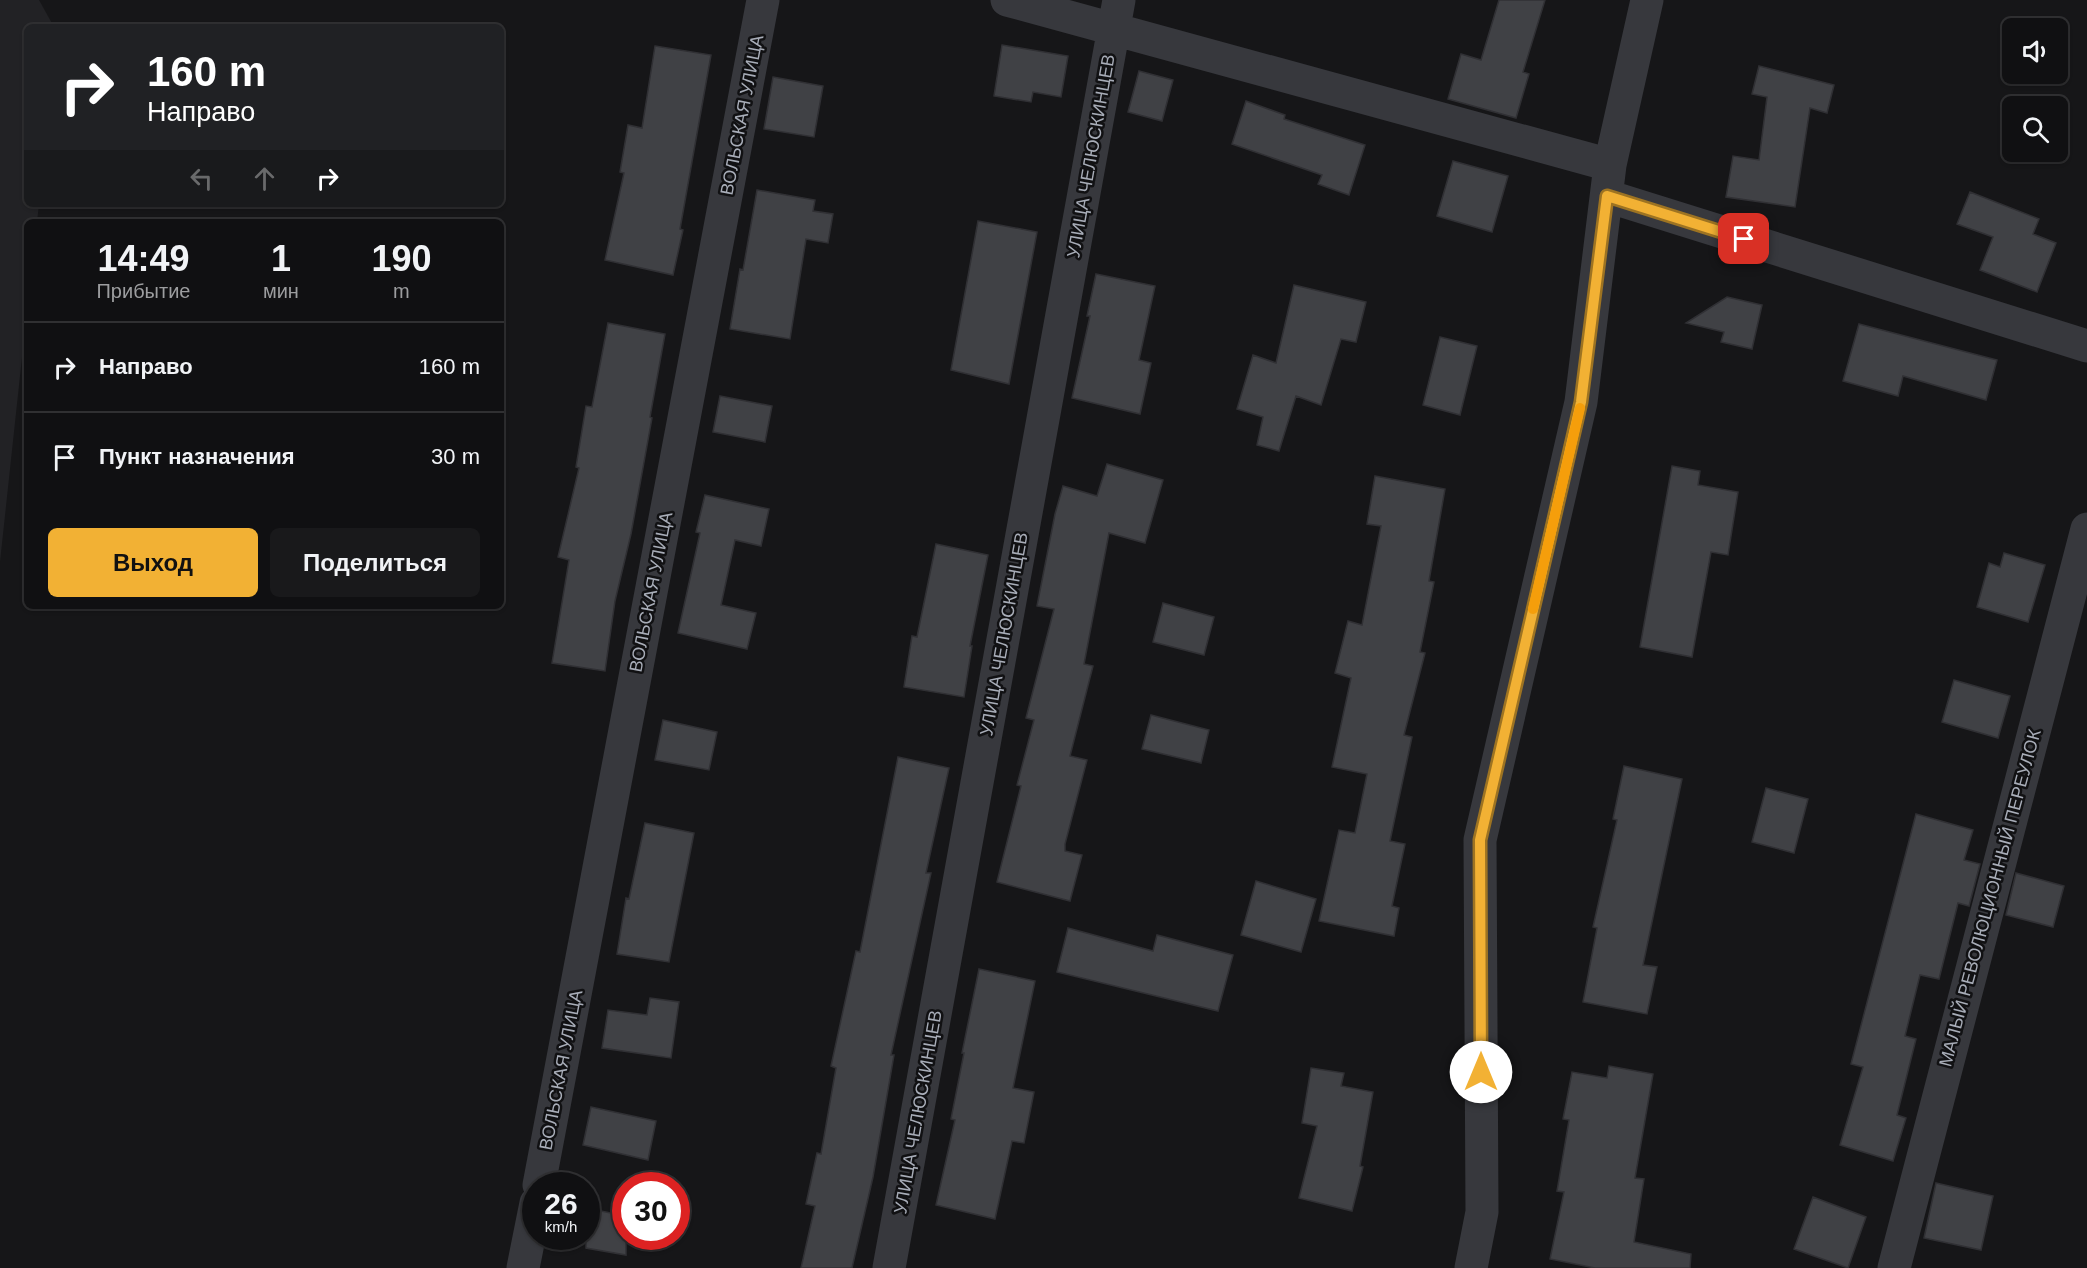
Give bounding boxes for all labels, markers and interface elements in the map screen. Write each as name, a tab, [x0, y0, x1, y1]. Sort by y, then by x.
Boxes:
map controls	[2002, 18, 2068, 162]
button: sound	[2002, 18, 2068, 84]
street label: ВОЛЬСКАЯ УЛИЦА	[717, 33, 767, 197]
icon: right	[48, 48, 126, 126]
text: 160 m	[147, 48, 266, 95]
street label: УЛИЦА ЧЕЛЮСКИНЦЕВ	[1063, 53, 1119, 259]
button: search	[2002, 96, 2068, 162]
text: Направо	[147, 97, 255, 127]
icon: left	[185, 162, 218, 195]
icon: ahead	[248, 162, 281, 195]
icon: right	[311, 162, 344, 195]
pin	[1718, 213, 1769, 264]
icon: arrive	[1727, 222, 1760, 255]
text: 14:49	[97, 238, 190, 279]
text: 1	[271, 238, 291, 279]
text: 190	[371, 238, 431, 279]
text: Прибытие	[96, 280, 190, 302]
text: мин	[263, 280, 299, 302]
text: m	[393, 280, 410, 302]
icon: right	[48, 351, 81, 384]
text: Направо	[99, 354, 193, 379]
text: 160 m	[419, 354, 480, 379]
icon: arrive	[48, 441, 81, 474]
text: Пункт назначения	[99, 444, 295, 469]
text: 30 m	[431, 444, 480, 469]
street label: ВОЛЬСКАЯ УЛИЦА	[626, 510, 676, 674]
button: Выход	[48, 528, 258, 597]
button: Поделиться	[270, 528, 480, 597]
street label: УЛИЦА ЧЕЛЮСКИНЦЕВ	[976, 531, 1032, 737]
street label: МАЛЫЙ РЕВОЛЮЦИОННЫЙ ПЕРЕУЛОК	[1934, 726, 2045, 1069]
street label: ВОЛЬСКАЯ УЛИЦА	[536, 988, 586, 1152]
street label: УЛИЦА ЧЕЛЮСКИНЦЕВ	[890, 1009, 946, 1215]
position arrow	[1449, 1040, 1513, 1104]
speed limit sign: 30	[612, 1172, 690, 1250]
text: 26	[544, 1187, 578, 1220]
text: km/h	[545, 1218, 577, 1235]

